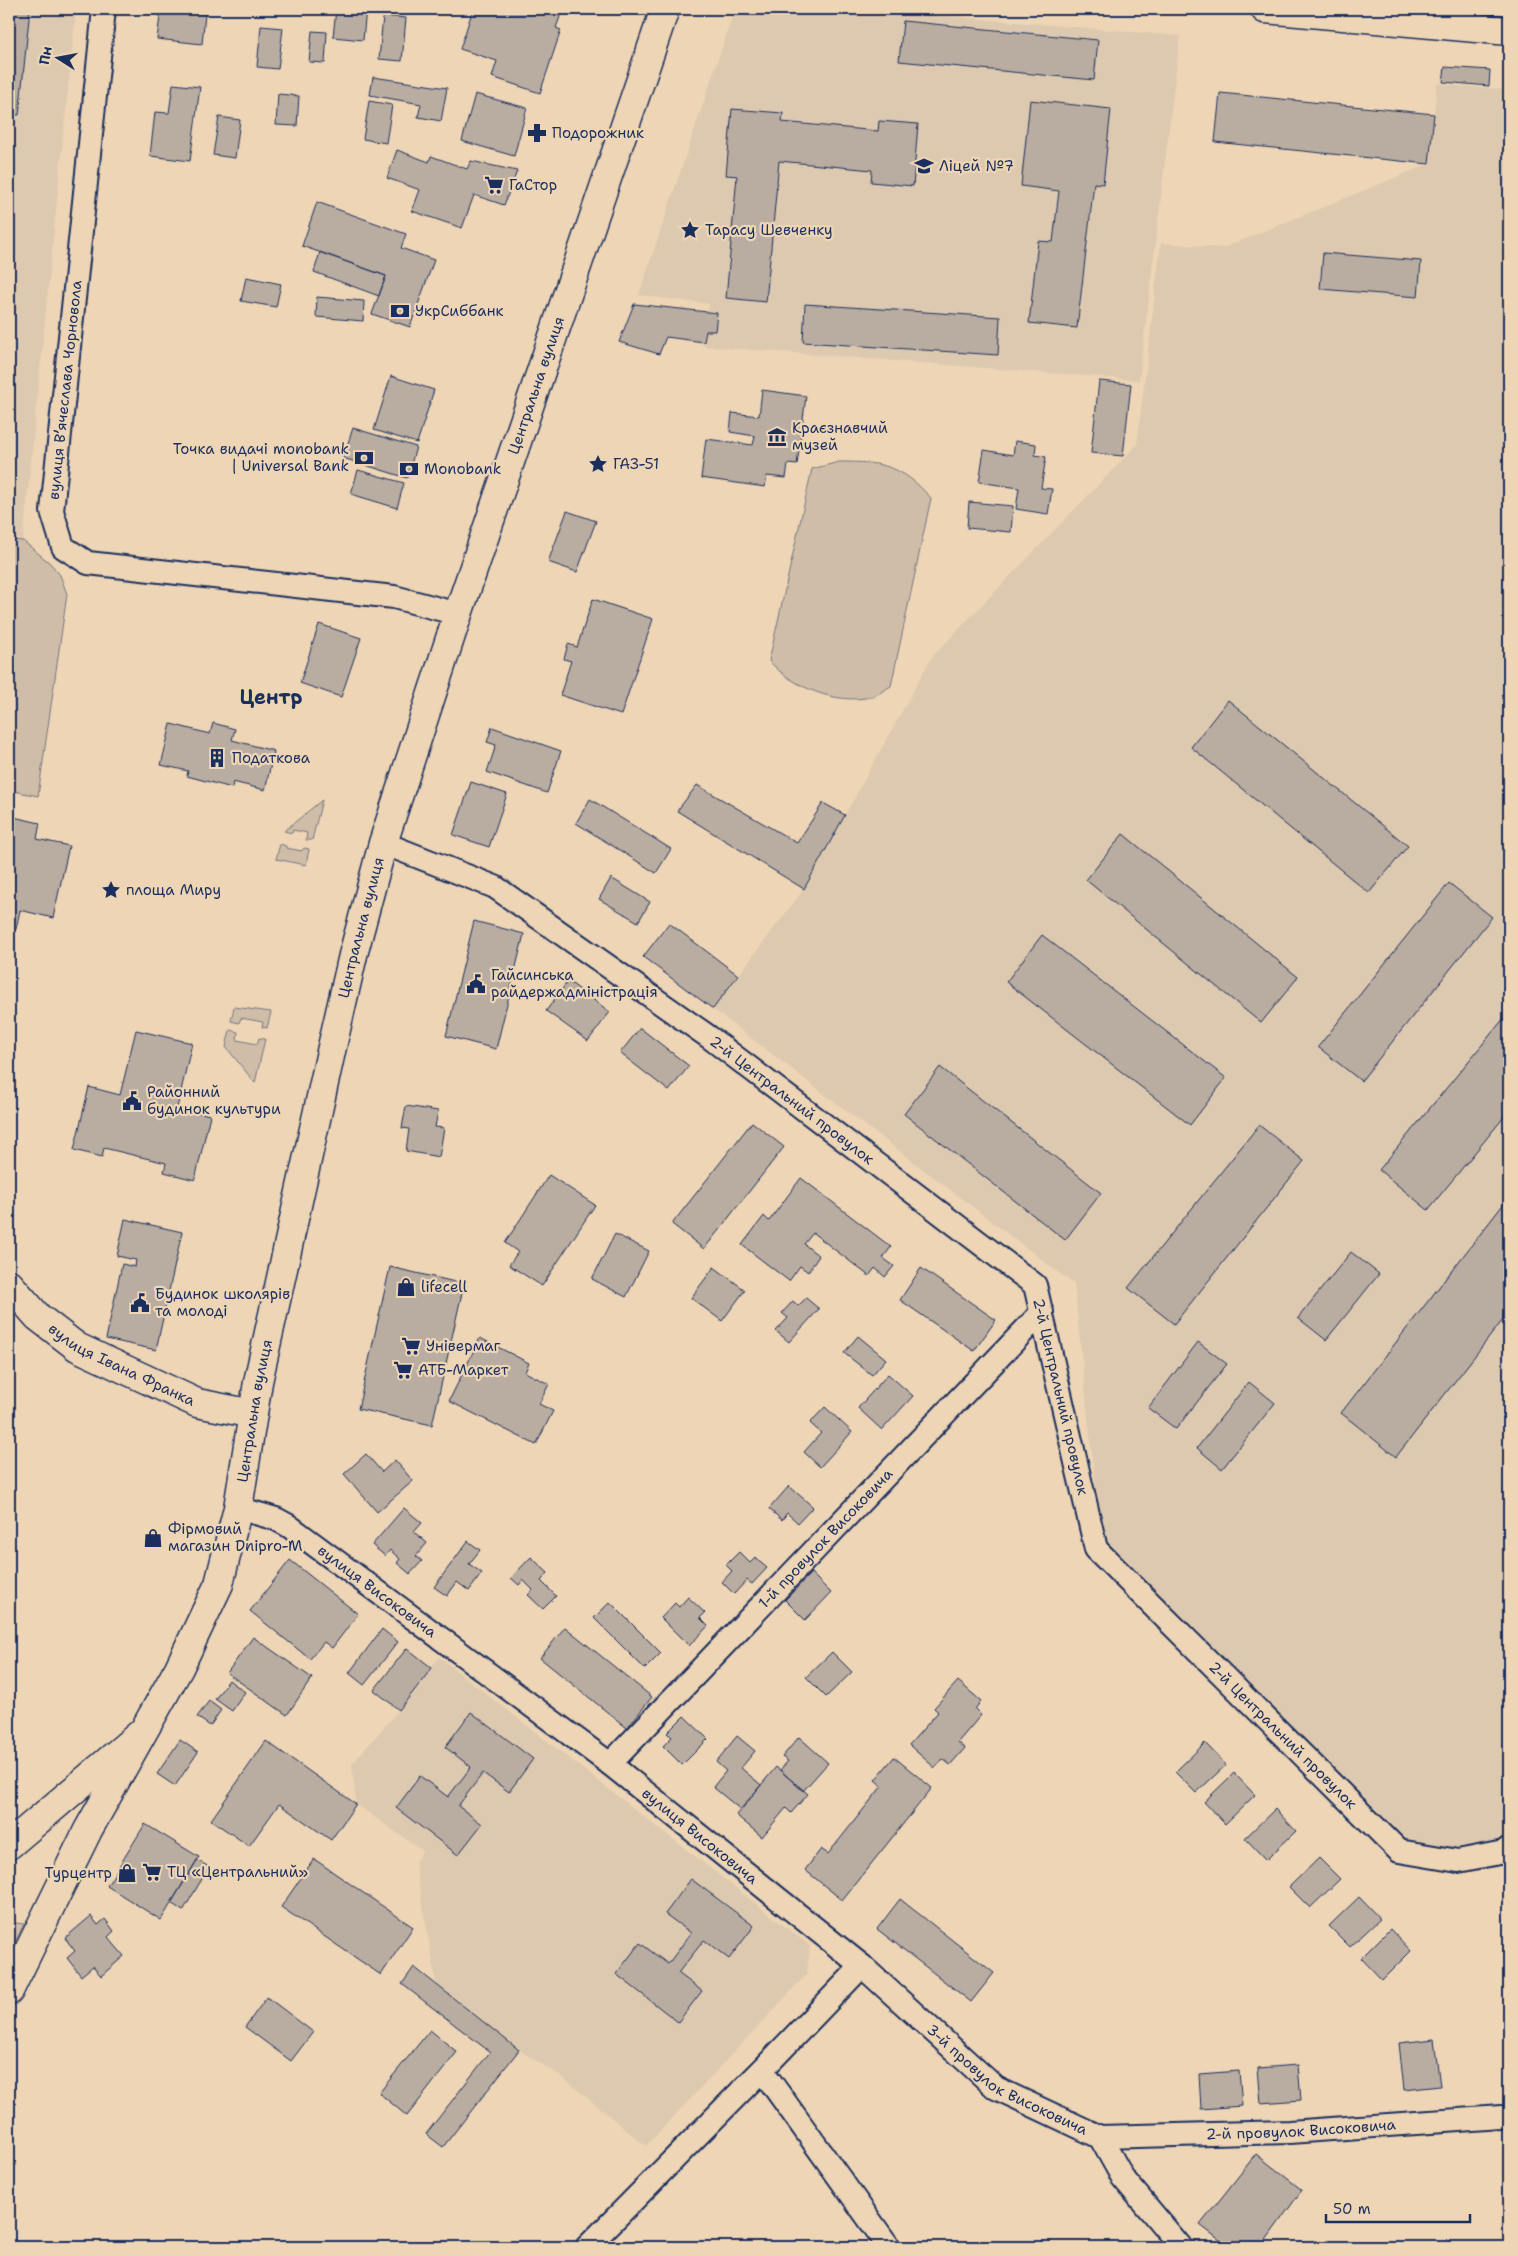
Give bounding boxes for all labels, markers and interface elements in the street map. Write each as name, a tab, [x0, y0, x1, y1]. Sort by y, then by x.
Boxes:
north arrow	[32, 32, 82, 82]
text: Пн	[35, 45, 56, 66]
pharmacy icon: Подорожник	[526, 122, 548, 144]
place label: Подорожник	[552, 123, 644, 143]
school or university icon: Ліцей №7	[913, 155, 935, 177]
place label: Ліцей №7	[939, 156, 1014, 176]
supermarket icon: ГаСтор	[483, 174, 505, 196]
place label: ГаСтор	[509, 175, 557, 195]
place icon: Тарасу Шевченку	[679, 219, 701, 241]
place label: Тарасу Шевченку	[705, 220, 833, 240]
street label: вулиця Вʼячеслава Чорновола	[44, 279, 87, 501]
bank icon: УкрСиббанк	[389, 300, 411, 322]
place label: УкрСиббанк	[415, 301, 503, 321]
street label: Центральна вулиця	[503, 314, 569, 457]
place label: Краєзнавчий музей	[792, 418, 888, 455]
museum icon: Краєзнавчий музей	[766, 426, 788, 448]
place label: Точка видачі monobank | Universal Bank	[173, 439, 349, 476]
bank icon: Точка видачі monobank | Universal Bank	[353, 447, 375, 469]
place icon: ГАЗ-51	[587, 453, 609, 475]
place label: ГАЗ-51	[613, 454, 659, 474]
bank icon: Monobank	[398, 458, 420, 480]
place label: Monobank	[424, 459, 501, 479]
district label: Центр	[239, 684, 303, 710]
building icon: Податкова	[206, 747, 228, 769]
place label: Податкова	[232, 748, 311, 768]
street label: Центральна вулиця	[333, 855, 389, 1000]
place icon: площа Миру	[100, 879, 122, 901]
place label: площа Миру	[126, 880, 221, 900]
place label: Гайсинська райдержадміністрація	[491, 965, 658, 1002]
public building icon: Гайсинська райдержадміністрація	[465, 973, 487, 995]
street label: 2-й Центральний провулок	[706, 1031, 878, 1169]
place label: Районний будинок культури	[147, 1082, 281, 1119]
public building icon: Районний будинок культури	[121, 1090, 143, 1112]
shop icon: lifecell	[395, 1276, 417, 1298]
place label: lifecell	[421, 1277, 468, 1297]
place label: Будинок школярів та молоді	[155, 1284, 290, 1321]
public building icon: Будинок школярів та молоді	[129, 1292, 151, 1314]
street label: 2-й Центральний провулок	[1028, 1296, 1093, 1497]
street label: вулиця Івана Франка	[44, 1319, 199, 1411]
supermarket icon: Універмаг	[400, 1335, 422, 1357]
place label: Універмаг	[426, 1336, 501, 1356]
street label: Центральна вулиця	[232, 1338, 277, 1484]
supermarket icon: АТБ-Маркет	[392, 1359, 414, 1381]
place label: АТБ-Маркет	[418, 1360, 509, 1380]
street label: 1-й провулок Високовича	[754, 1464, 898, 1613]
place label: Фірмовий магазин Dnipro-M	[168, 1519, 302, 1556]
shop icon: Фірмовий магазин Dnipro-M	[142, 1527, 164, 1549]
street label: вулиця Високовича	[314, 1541, 441, 1642]
street label: 2-й Центральний провулок	[1204, 1657, 1361, 1813]
street label: вулиця Високовича	[638, 1783, 763, 1889]
supermarket icon: ТЦ «Центральний»	[141, 1861, 163, 1883]
shop icon: Турцентр	[116, 1862, 138, 1884]
place label: ТЦ «Центральний»	[167, 1862, 308, 1882]
place label: Турцентр	[45, 1863, 112, 1883]
street label: 3-й провулок Високовича	[922, 2020, 1091, 2140]
street label: 2-й провулок Високовича	[1206, 2114, 1397, 2144]
scale bar	[1326, 2191, 1469, 2223]
text: 50 m	[1333, 2199, 1371, 2219]

